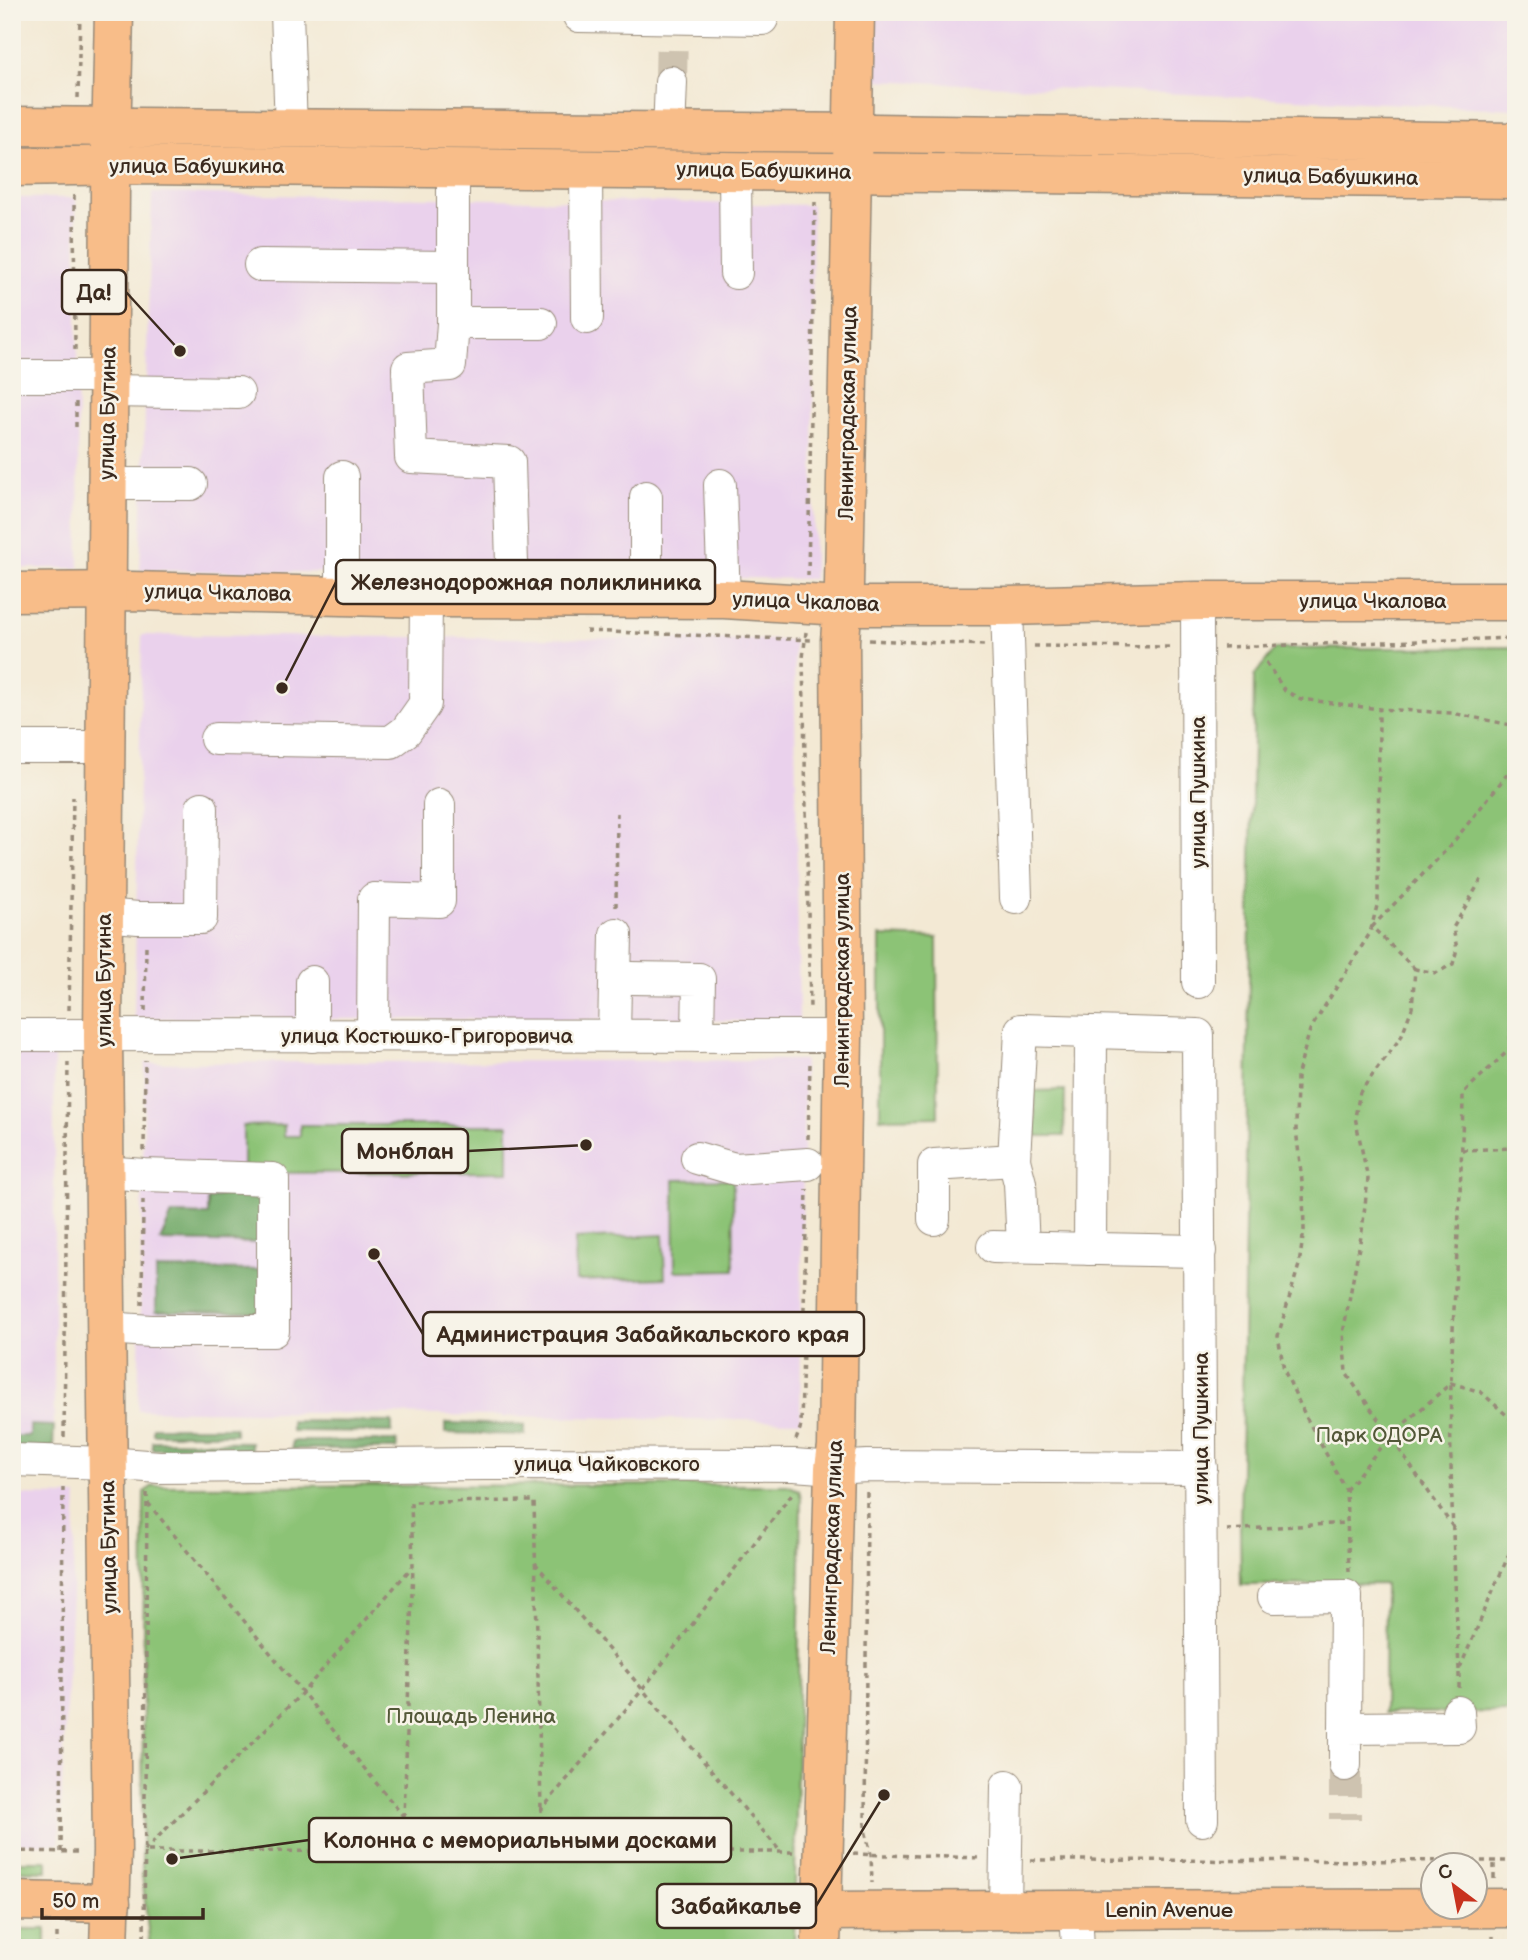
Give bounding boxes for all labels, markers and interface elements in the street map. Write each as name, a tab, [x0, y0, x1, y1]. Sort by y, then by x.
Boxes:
street label: улица Бабушкина	[109, 154, 285, 179]
street label: улица Бабушкина	[676, 157, 852, 185]
street label: улица Бабушкина	[1243, 163, 1419, 191]
callout: Да!	[62, 270, 126, 314]
text: Да!	[76, 279, 112, 307]
street label: Ленинградская улица	[834, 305, 862, 522]
street label: улица Бутина	[94, 345, 122, 480]
callout: Железнодорожная поликлиника	[336, 560, 715, 604]
text: Железнодорожная поликлиника	[351, 569, 702, 597]
street label: улица Чкалова	[144, 579, 292, 607]
street label: улица Чкалова	[732, 587, 881, 617]
street label: улица Чкалова	[1299, 589, 1447, 614]
street label: улица Пушкина	[1186, 715, 1211, 868]
street label: Ленинградская улица	[830, 872, 855, 1088]
street label: улица Бутина	[92, 913, 117, 1047]
street label: улица Костюшко-Григоровича	[281, 1024, 574, 1049]
callout: Монблан	[342, 1129, 468, 1173]
text: Монблан	[356, 1138, 454, 1166]
callout: Администрация Забайкальского края	[423, 1312, 864, 1356]
text: Администрация Забайкальского края	[435, 1321, 850, 1349]
street label: улица Пушкина	[1189, 1351, 1214, 1504]
park label: Парк ОДОРА	[1315, 1423, 1443, 1448]
street label: Ленинградская улица	[816, 1439, 848, 1656]
street label: улица Чайковского	[514, 1452, 700, 1477]
street label: улица Бутина	[95, 1479, 123, 1614]
park label: Площадь Ленина	[386, 1704, 557, 1729]
callout: Колонна с мемориальными досками	[309, 1818, 731, 1862]
text: Колонна с мемориальными досками	[323, 1827, 717, 1855]
north arrow	[1420, 1852, 1490, 1922]
text: С	[1434, 1860, 1457, 1886]
scale bar	[42, 1876, 203, 1920]
callout: Забайкалье	[657, 1884, 816, 1928]
text: 50 m	[52, 1889, 99, 1914]
text: Забайкалье	[671, 1893, 801, 1921]
street label: Lenin Avenue	[1105, 1898, 1233, 1923]

